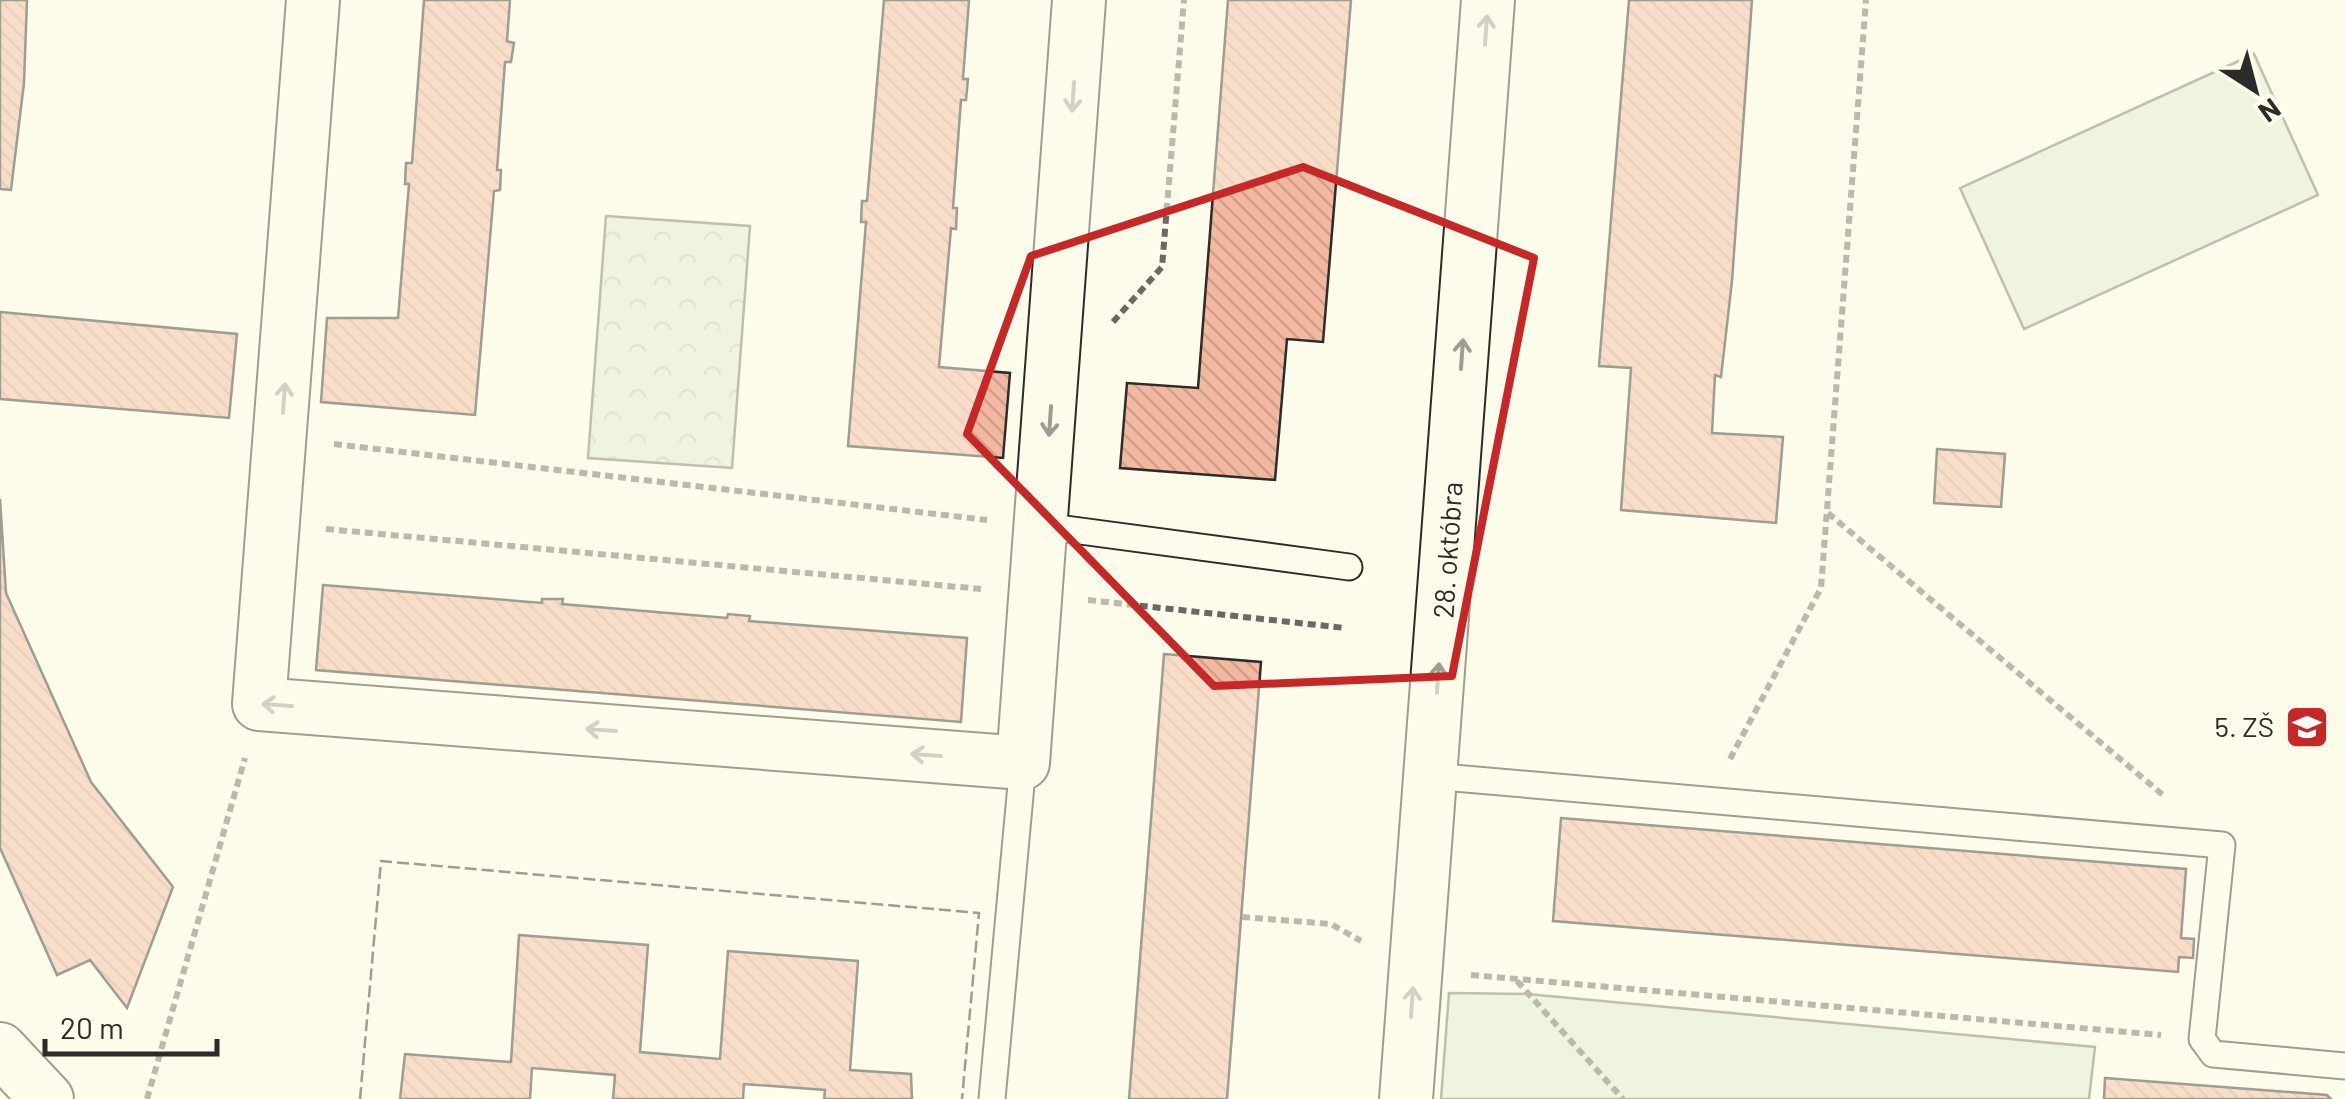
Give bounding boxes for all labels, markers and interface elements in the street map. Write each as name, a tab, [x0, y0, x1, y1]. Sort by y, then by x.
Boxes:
one-way arrow	[1477, 14, 1496, 46]
north arrow	[2205, 40, 2305, 140]
one-way arrow	[1063, 81, 1082, 113]
text: N	[2253, 92, 2288, 130]
one-way arrow	[1453, 338, 1472, 370]
one-way arrow	[274, 382, 293, 414]
one-way arrow	[1040, 405, 1059, 437]
street label: 28. októbra	[1425, 481, 1469, 619]
one-way arrow	[1429, 662, 1448, 694]
one-way arrow	[262, 695, 294, 714]
school or university icon: 5. ZŠ	[2284, 704, 2330, 750]
place label: 5. ZŠ	[2214, 709, 2274, 743]
one-way arrow	[586, 720, 618, 739]
one-way arrow	[910, 746, 942, 765]
one-way arrow	[1403, 986, 1422, 1018]
scale bar	[45, 994, 218, 1056]
text: 20 m	[60, 1009, 124, 1045]

